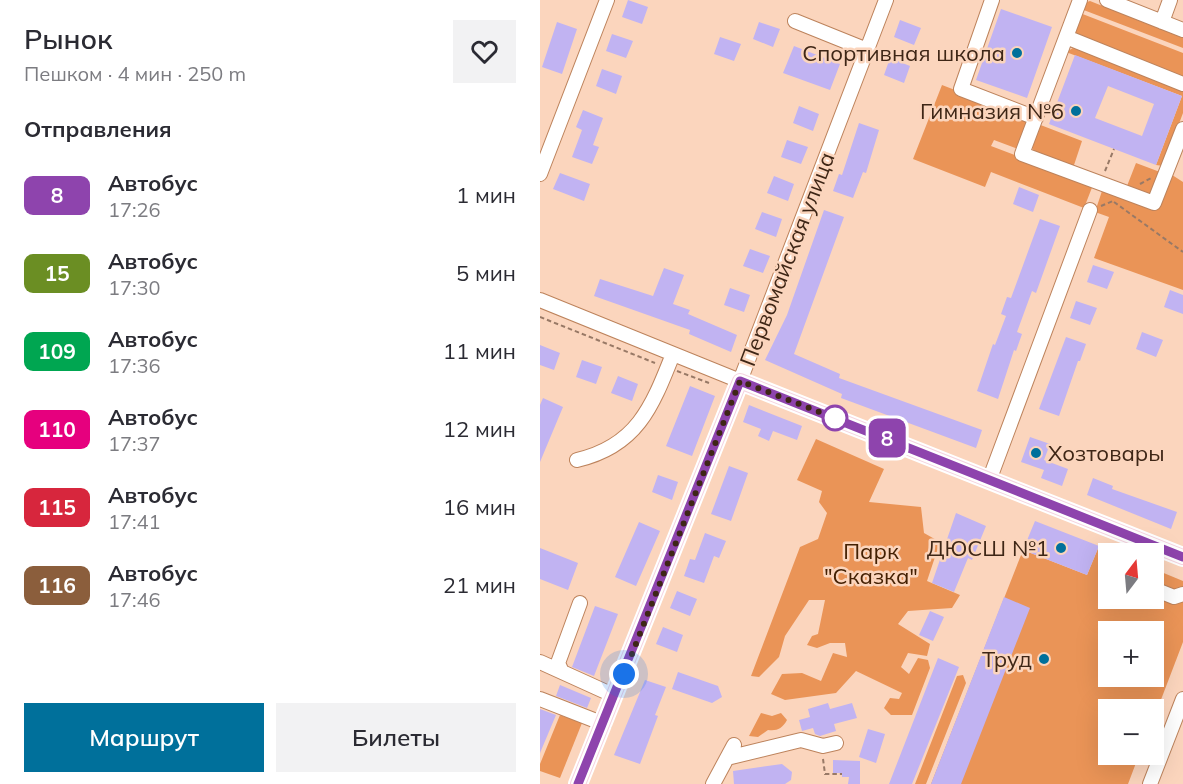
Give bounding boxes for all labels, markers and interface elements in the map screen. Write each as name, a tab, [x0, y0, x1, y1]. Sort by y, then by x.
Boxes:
button: heart	[453, 20, 516, 83]
text: Рынок	[24, 21, 113, 56]
place label: Спортивная школа	[802, 39, 1005, 67]
marker: Спортивная школа	[1010, 46, 1024, 60]
text: Пешком · 4 мин · 250 m	[24, 61, 246, 86]
place label: Гимназия №6	[920, 97, 1064, 125]
marker: Гимназия №6	[1069, 104, 1083, 118]
text: Отправления	[24, 115, 172, 143]
street label: Первомайская улица	[733, 148, 841, 370]
text: Автобус	[108, 169, 198, 197]
text: 1 мин	[456, 181, 516, 209]
text: 8	[51, 182, 63, 208]
text: 17:26	[108, 197, 161, 222]
text: Автобус	[108, 247, 198, 275]
text: 5 мин	[456, 259, 516, 287]
text: 15	[44, 260, 70, 286]
text: 17:30	[108, 275, 161, 300]
text: Автобус	[108, 325, 198, 353]
text: 11 мин	[443, 337, 516, 365]
text: 109	[38, 338, 76, 364]
text: 17:36	[108, 353, 161, 378]
text: Автобус	[108, 403, 198, 431]
unlabelled marker	[822, 405, 848, 431]
text: 12 мин	[443, 415, 516, 443]
text: 110	[38, 416, 76, 442]
line badge: 8	[868, 418, 906, 458]
text: 8	[881, 425, 893, 451]
text: 17:37	[108, 431, 161, 456]
place label: Хозтовары	[1048, 439, 1165, 467]
marker: Хозтовары	[1029, 446, 1043, 460]
text: Автобус	[108, 481, 198, 509]
text: 16 мин	[443, 493, 516, 521]
text: 115	[38, 494, 76, 520]
text: 17:41	[108, 509, 161, 534]
place label: ДЮСШ №1	[927, 534, 1049, 562]
park label: Парк "Сказка"	[824, 537, 918, 590]
marker: ДЮСШ №1	[1054, 541, 1068, 555]
north arrow	[1098, 543, 1164, 609]
map controls	[1098, 543, 1164, 765]
text: Автобус	[108, 559, 198, 587]
text: 21 мин	[443, 571, 516, 599]
text: 116	[38, 572, 76, 598]
text: 17:46	[108, 587, 161, 612]
button: +	[1098, 621, 1164, 687]
place label: Труд	[982, 645, 1032, 673]
marker: Труд	[1037, 652, 1051, 666]
your location	[609, 659, 639, 689]
button: −	[1098, 699, 1164, 765]
button: Маршрут	[24, 703, 264, 772]
button: Билеты	[276, 703, 516, 772]

